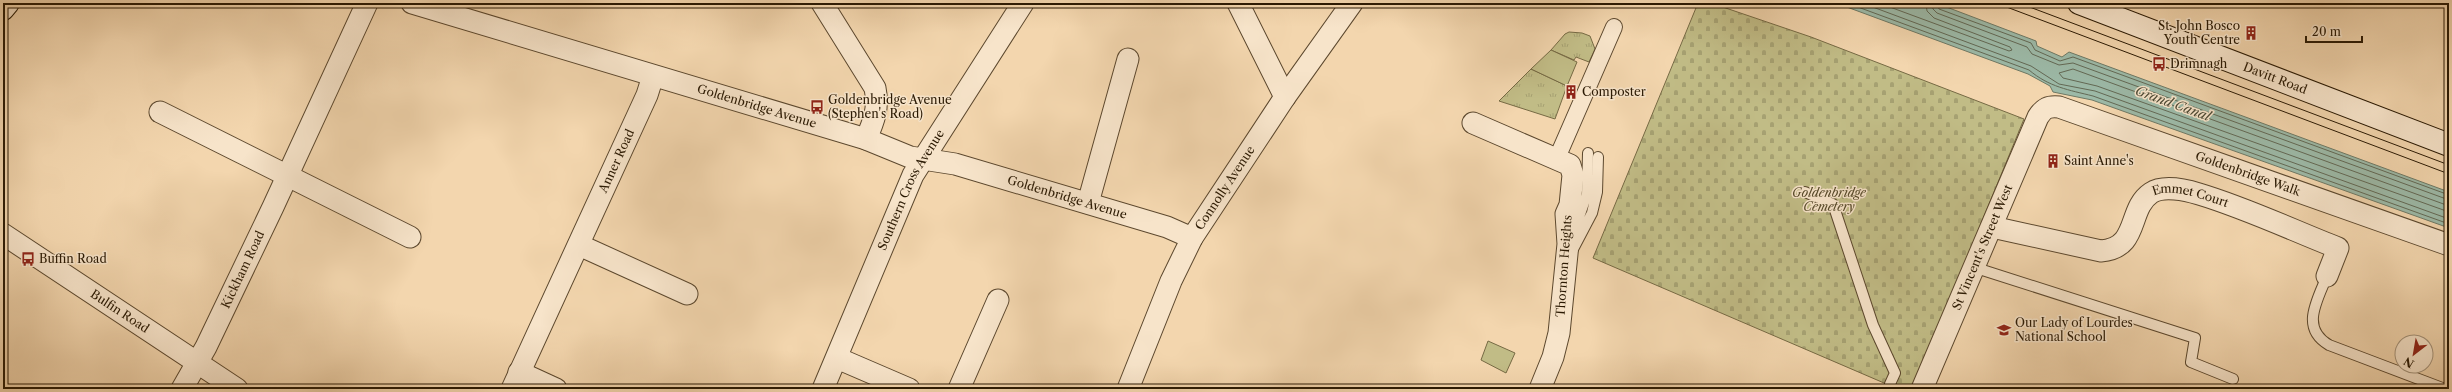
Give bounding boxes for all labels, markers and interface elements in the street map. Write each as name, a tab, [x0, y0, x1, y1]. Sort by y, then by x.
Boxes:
place label: St. John Bosco Youth Centre	[2158, 18, 2240, 47]
scale bar	[2306, 18, 2362, 44]
text: 20 m	[2312, 24, 2341, 39]
building icon: St. John Bosco Youth Centre	[2243, 25, 2259, 41]
bus stop icon: Drimnagh	[2151, 56, 2167, 72]
place label: Drimnagh	[2170, 56, 2228, 71]
street label: Davitt Road	[2241, 59, 2310, 97]
street label: Goldenbridge Avenue	[696, 81, 819, 131]
water label: Grand Canal	[2133, 82, 2215, 125]
building icon: Composter	[1563, 84, 1579, 100]
place label: Composter	[1582, 84, 1646, 99]
place label: Goldenbridge Avenue (Stephen's Road)	[828, 92, 952, 121]
bus stop icon: Goldenbridge Avenue (Stephen's Road)	[809, 99, 825, 115]
street label: Anner Road	[595, 126, 638, 196]
street label: Southern Cross Avenue	[874, 126, 947, 252]
street label: Connolly Avenue	[1191, 143, 1258, 233]
street label: Goldenbridge Walk	[2194, 148, 2303, 199]
building icon: Saint Anne's	[2045, 153, 2061, 169]
place label: Saint Anne's	[2064, 153, 2134, 168]
street label: Goldenbridge Avenue	[1006, 172, 1129, 222]
street label: St Vincent's Street West	[1949, 181, 2016, 312]
street label: Emmet Court	[2150, 181, 2232, 210]
park label: Goldenbridge Cemetery	[1792, 185, 1867, 214]
street label: Thornton Heights	[1552, 214, 1575, 318]
street label: Kickham Road	[218, 228, 268, 311]
bus stop icon: Buffin Road	[20, 251, 36, 267]
place label: Buffin Road	[39, 251, 107, 266]
street label: Bulfin Road	[88, 286, 153, 336]
place label: Our Lady of Lourdes National School	[2015, 315, 2133, 344]
school or university icon: Our Lady of Lourdes National School	[1996, 322, 2012, 338]
north arrow	[2394, 334, 2434, 374]
text: N	[2401, 354, 2417, 371]

